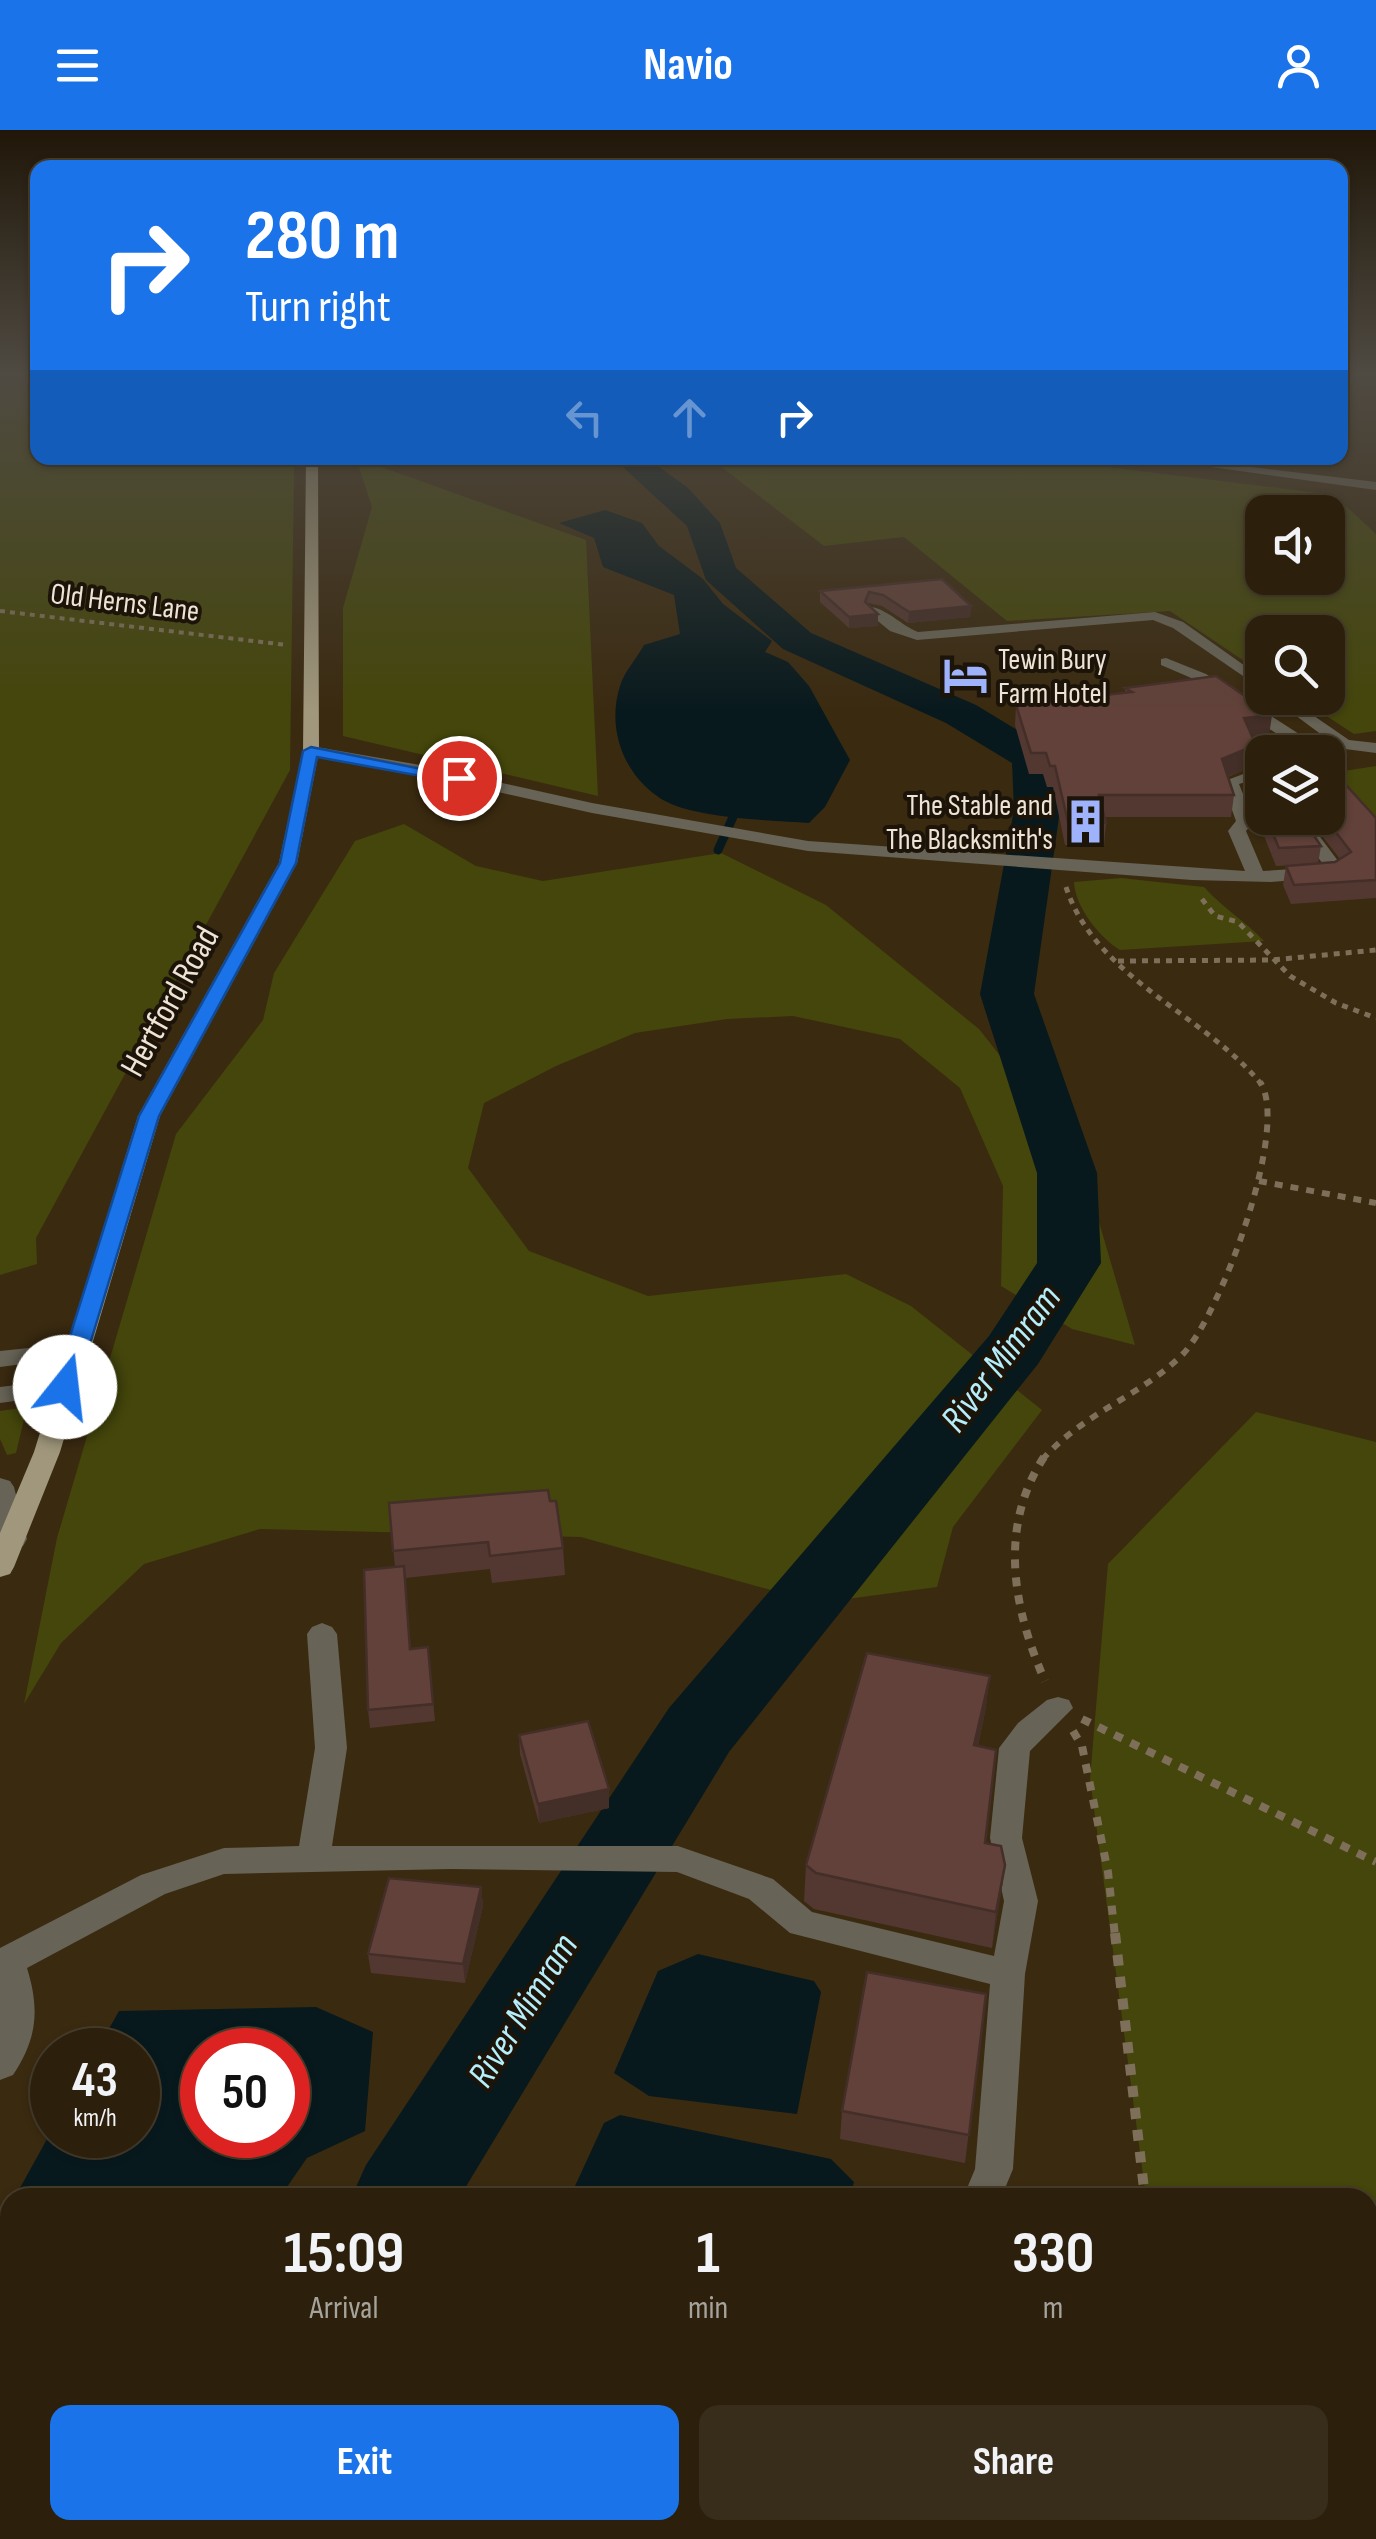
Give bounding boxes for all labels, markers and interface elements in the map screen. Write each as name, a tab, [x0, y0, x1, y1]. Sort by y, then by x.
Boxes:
icon: menu	[50, 38, 105, 93]
text: Navio	[643, 38, 733, 93]
icon: person	[1271, 38, 1326, 93]
text: 280 m	[245, 195, 399, 279]
icon: right	[80, 200, 210, 330]
text: Turn right	[245, 280, 391, 335]
icon: left	[557, 390, 612, 445]
icon: ahead	[662, 390, 717, 445]
icon: right	[767, 390, 822, 445]
map controls	[1245, 495, 1345, 835]
button: sound	[1245, 495, 1345, 595]
street label: Old Herns Lane	[48, 576, 201, 630]
button: search	[1245, 615, 1345, 715]
place label: Tewin Bury Farm Hotel	[998, 642, 1107, 712]
hotel icon: Tewin Bury Farm Hotel	[941, 652, 989, 700]
button: layers	[1245, 735, 1345, 835]
pin	[417, 736, 502, 821]
icon: arrive	[432, 751, 487, 806]
place label: The Stable and The Blacksmith's	[886, 788, 1053, 858]
building icon: The Stable and The Blacksmith's	[1062, 798, 1110, 846]
street label: Hertford Road	[112, 919, 229, 1084]
water label: River Mimram	[931, 1277, 1071, 1441]
position arrow	[13, 1335, 117, 1439]
water label: River Mimram	[459, 1926, 588, 2096]
speed limit sign: 50	[180, 2028, 310, 2158]
text: 43	[72, 2051, 118, 2111]
text: km/h	[73, 2103, 117, 2134]
text: 15:09	[284, 2218, 404, 2290]
text: 1	[696, 2218, 720, 2290]
text: 330	[1012, 2218, 1094, 2290]
text: Arrival	[310, 2289, 378, 2328]
text: min	[688, 2289, 728, 2328]
text: m	[1043, 2289, 1063, 2328]
button: Exit	[50, 2405, 679, 2520]
button: Share	[699, 2405, 1328, 2520]

